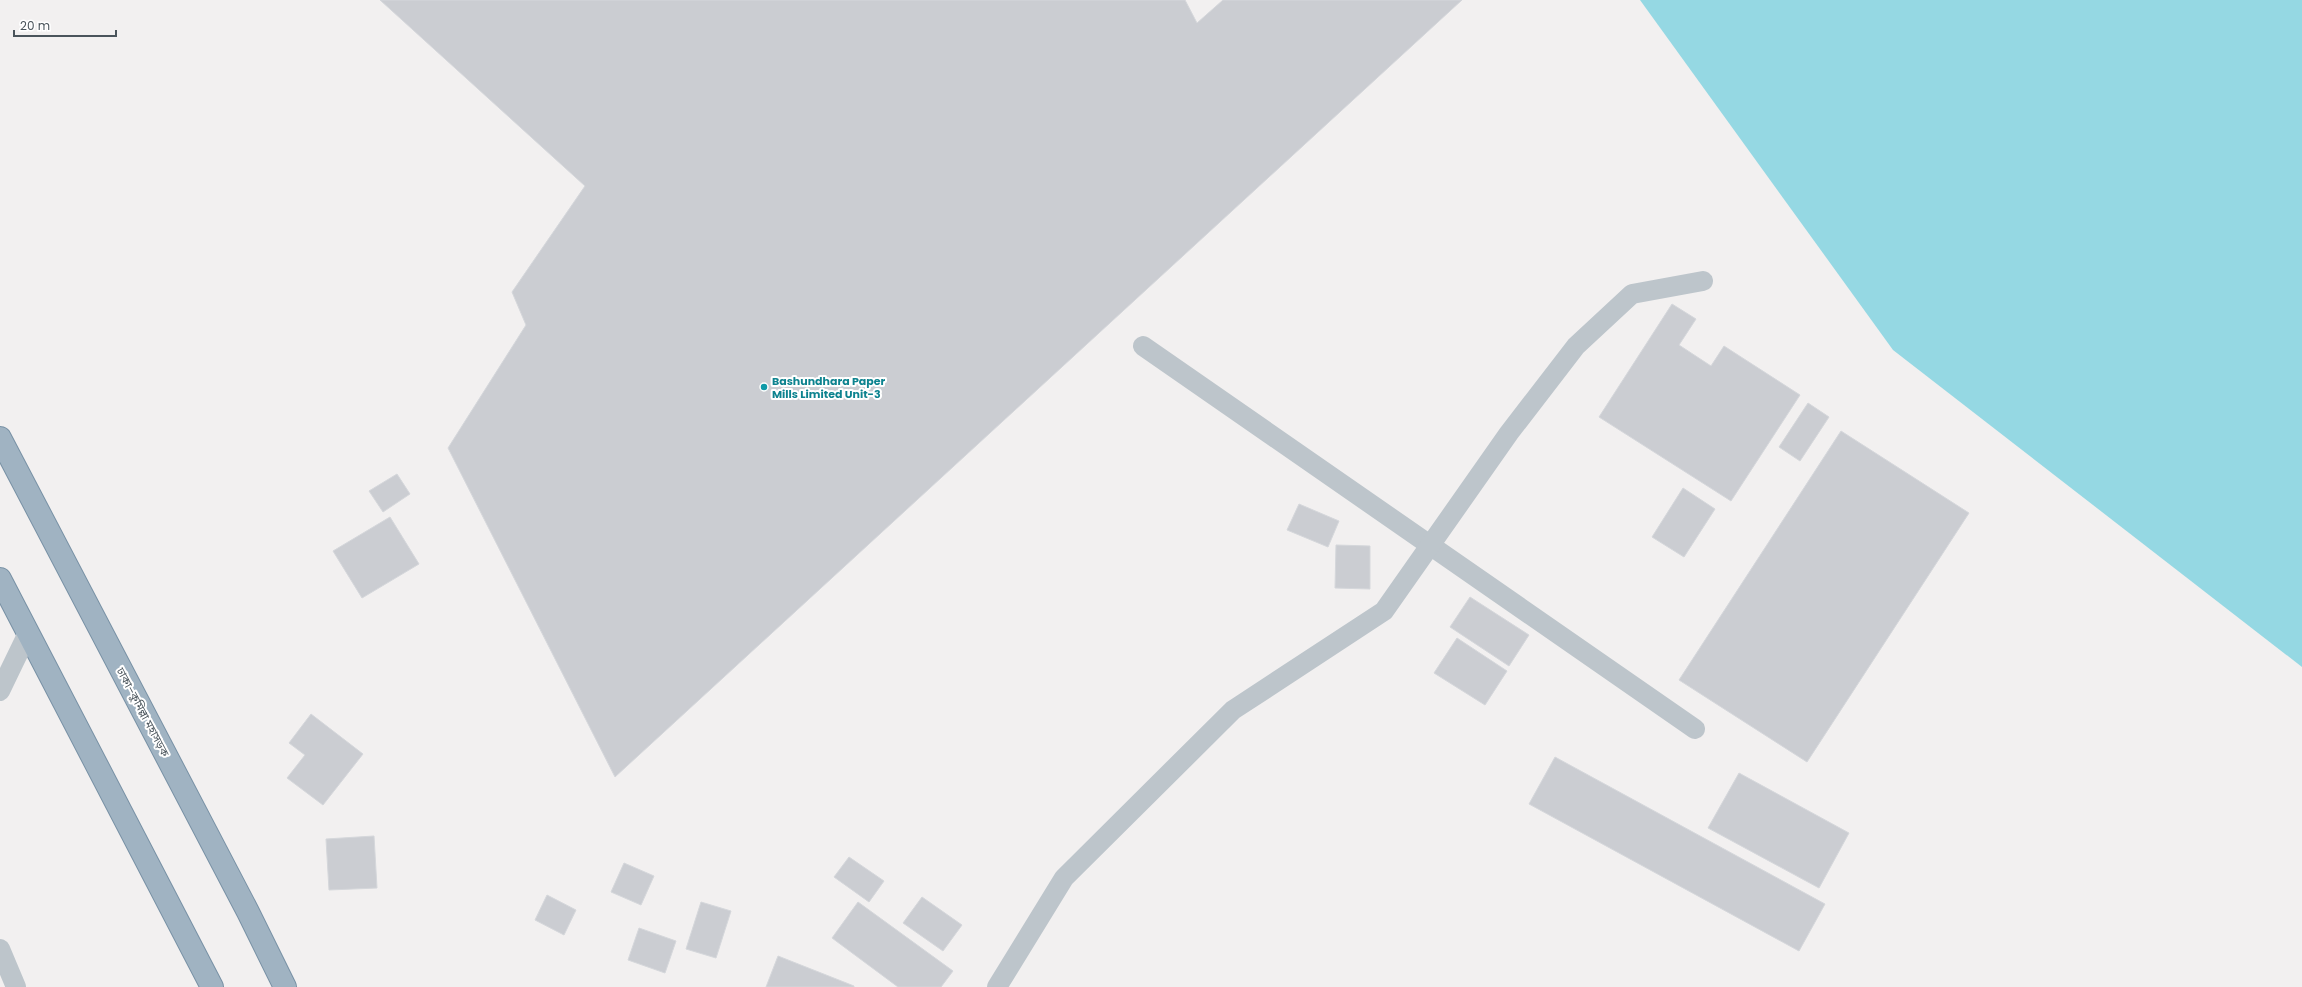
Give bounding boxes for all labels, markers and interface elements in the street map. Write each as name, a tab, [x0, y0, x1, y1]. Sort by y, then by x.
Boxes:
scale bar	[14, 12, 116, 38]
text: 20 m	[20, 17, 50, 34]
place label: Bashundhara Paper Mills Limited Unit-3	[772, 373, 886, 402]
marker: Bashundhara Paper Mills Limited Unit-3	[759, 382, 769, 392]
street label: ঢাকা–কুমিল্লা মহাসড়ক	[112, 664, 173, 760]

